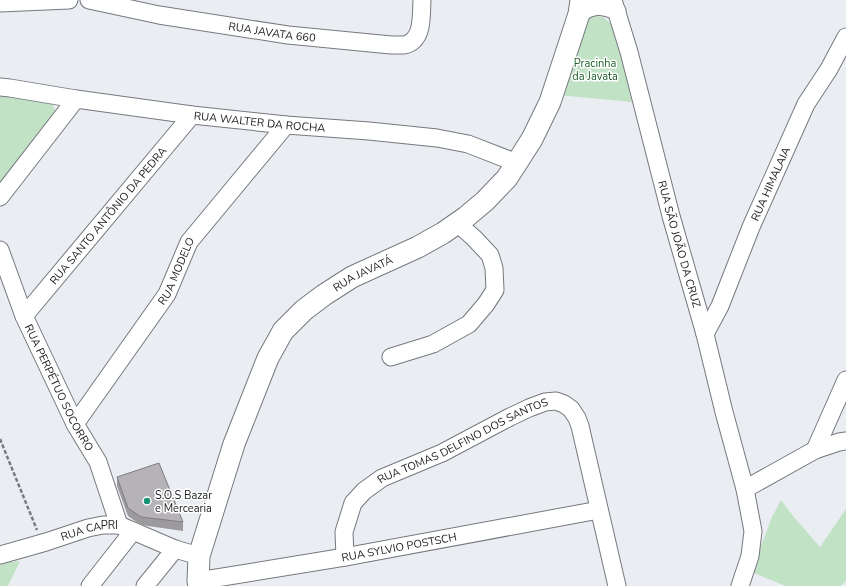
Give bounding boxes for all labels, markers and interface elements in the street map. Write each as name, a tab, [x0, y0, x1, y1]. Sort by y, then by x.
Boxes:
street label: RUA JAVATA 660	[227, 19, 317, 46]
park label: Pracinha da Javata	[572, 56, 618, 84]
street label: RUA WALTER DA ROCHA	[193, 108, 326, 136]
street label: RUA SANTO ANTÔNIO DA PEDRA	[46, 144, 170, 288]
street label: RUA HIMALAIA	[748, 145, 794, 223]
street label: RUA SÃO JOÃO DA CRUZ	[654, 179, 704, 310]
street label: RUA MODELO	[155, 234, 198, 308]
street label: RUA JAVATÁ	[330, 252, 395, 295]
street label: RUA PERPÉTUO SOCORRO	[21, 322, 97, 454]
street label: RUA TOMAS DELFINO DOS SANTOS	[374, 394, 550, 487]
place label: S.O.S Bazar e Mercearia	[155, 488, 212, 516]
marker: S.O.S Bazar e Mercearia	[142, 496, 152, 506]
street label: RUA CAPRI	[59, 518, 118, 545]
street label: RUA SYLVIO POSTSCH	[340, 529, 458, 565]

